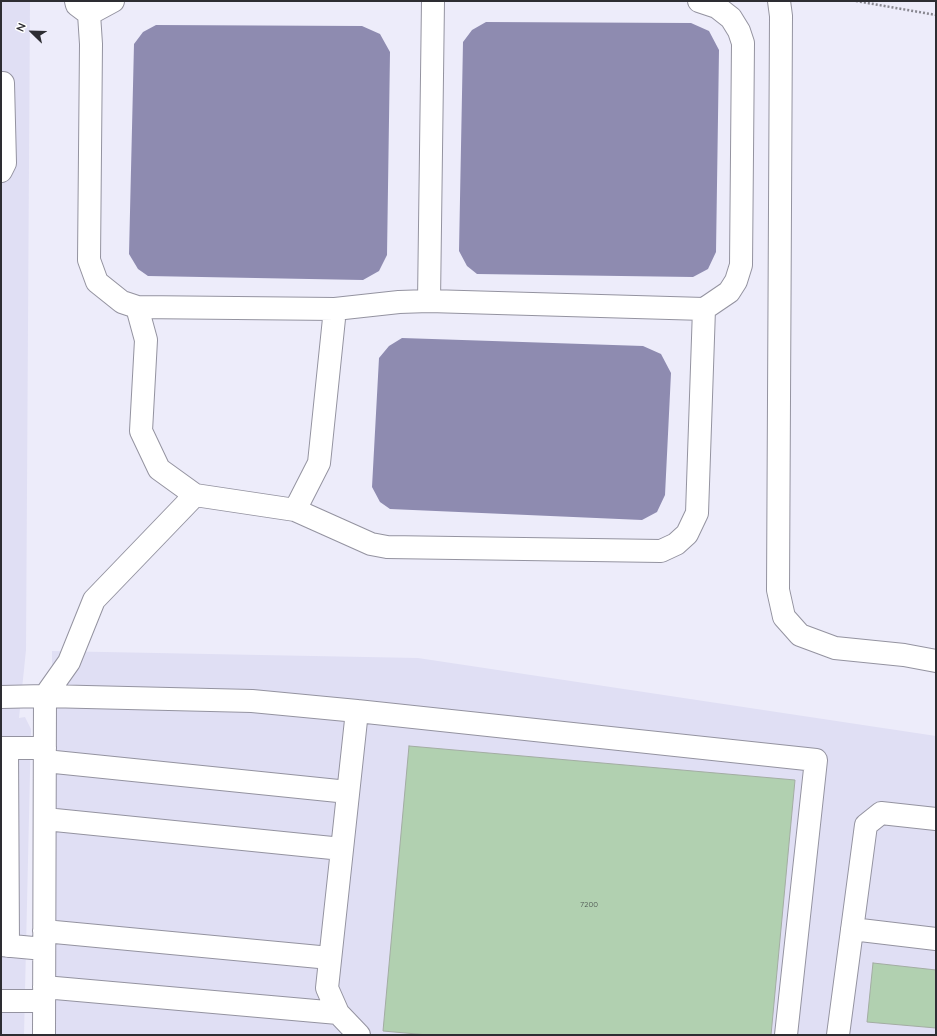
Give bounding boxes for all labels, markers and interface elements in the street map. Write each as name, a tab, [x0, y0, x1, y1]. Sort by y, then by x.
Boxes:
north arrow	[12, 12, 52, 52]
text: N	[13, 21, 29, 34]
house number: 7200	[580, 900, 598, 910]

